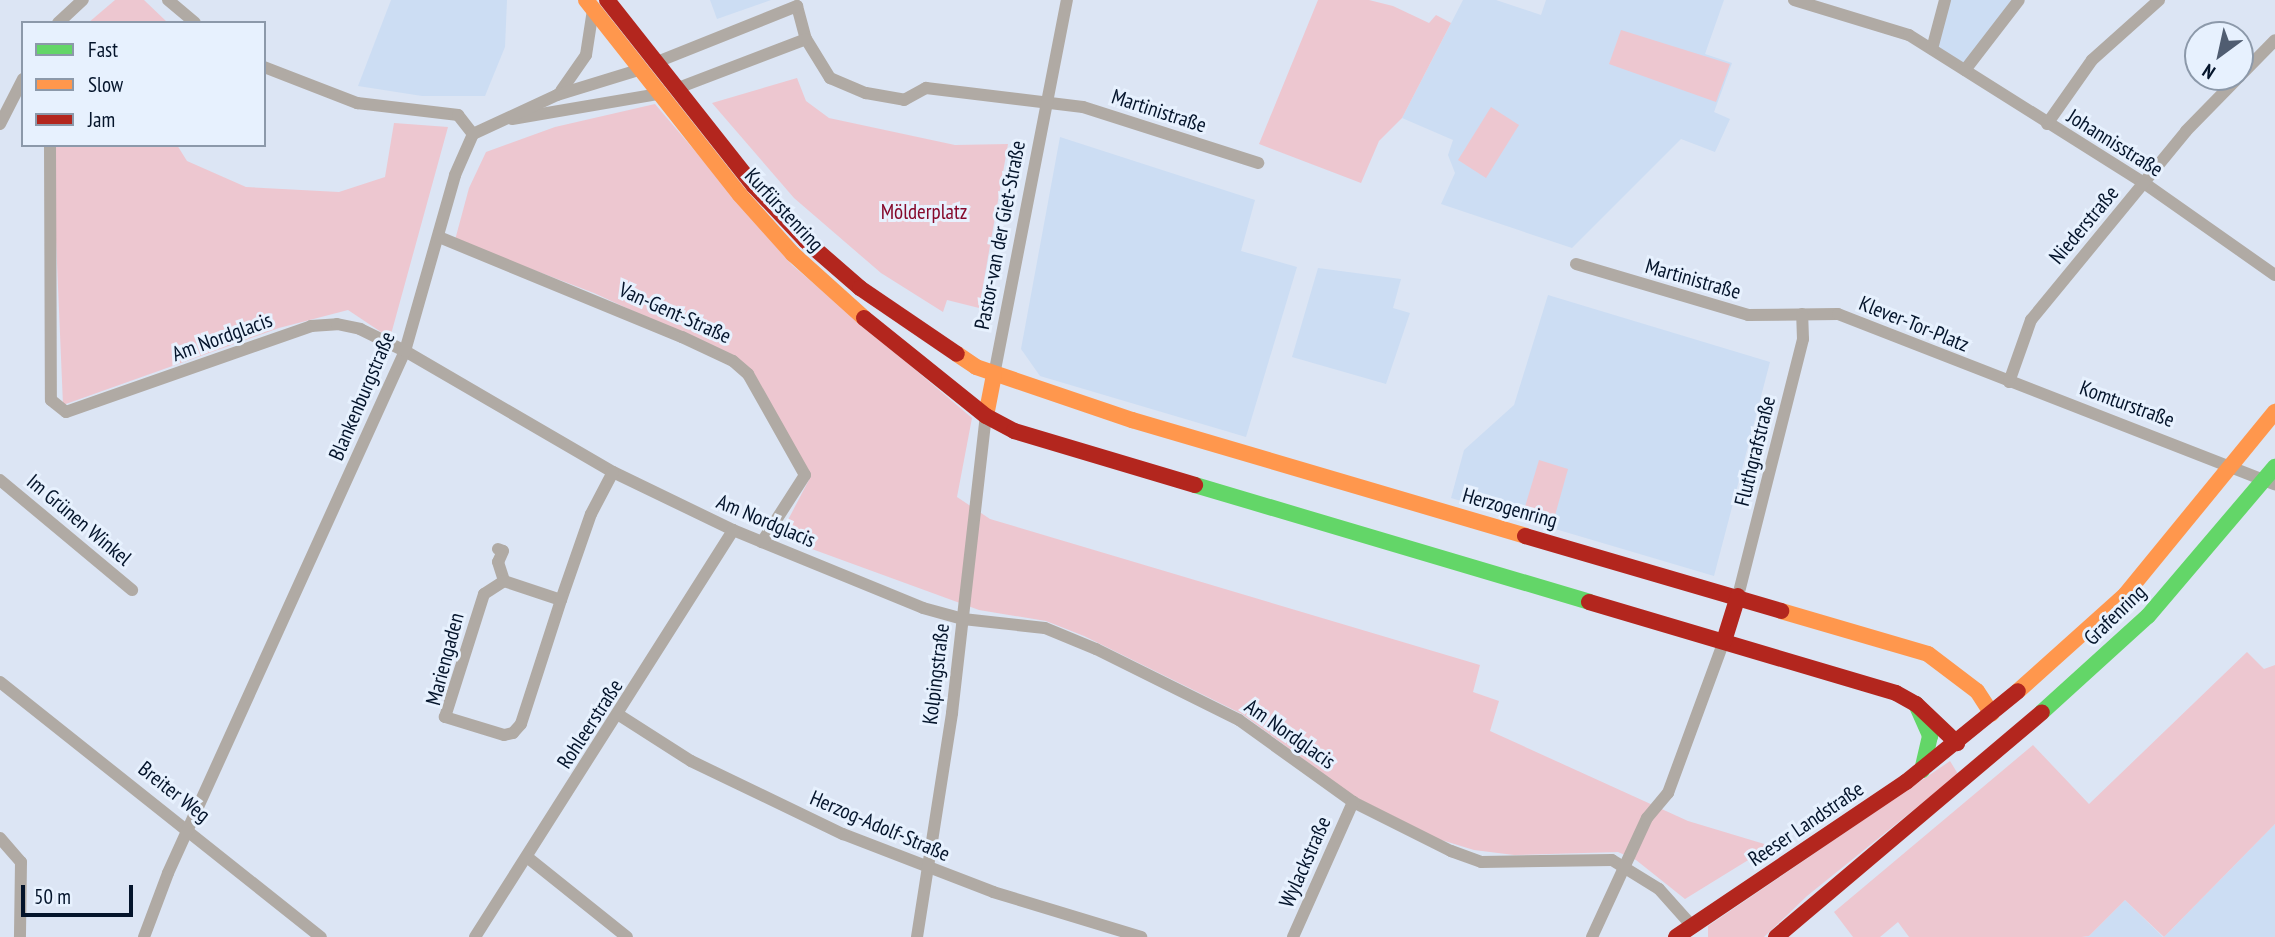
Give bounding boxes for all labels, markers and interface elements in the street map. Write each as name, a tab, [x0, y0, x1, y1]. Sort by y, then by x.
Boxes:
legend	[21, 21, 266, 147]
north arrow	[2184, 21, 2254, 91]
text: Fast	[88, 36, 118, 63]
text: N	[2198, 59, 2219, 85]
text: Slow	[88, 71, 123, 98]
street label: Martinistraße	[1108, 84, 1210, 138]
street label: Johannisstraße	[2063, 104, 2167, 182]
text: Jam	[88, 106, 115, 133]
street label: Pastor-van der Giet-Straße	[969, 138, 1031, 332]
street label: Kurfürstenring	[739, 163, 829, 257]
street label: Niederstraße	[2044, 181, 2124, 269]
park label: Mölderplatz	[881, 199, 967, 225]
street label: Martinistraße	[1642, 253, 1744, 305]
street label: Van-Gent-Straße	[615, 277, 735, 349]
street label: Klever-Tor-Platz	[1855, 291, 1973, 357]
street label: Am Nordglacis	[168, 307, 276, 367]
street label: Blankenburgstraße	[324, 328, 400, 464]
street label: Komturstraße	[2076, 375, 2178, 433]
street label: Fluthgrafstraße	[1729, 393, 1781, 509]
street label: Im Grünen Winkel	[21, 469, 137, 571]
street label: Herzogenring	[1460, 482, 1560, 534]
street label: Am Nordglacis	[713, 489, 819, 553]
street label: Grafenring	[2079, 579, 2151, 651]
street label: Mariengaden	[421, 610, 469, 708]
street label: Kolpingstraße	[917, 622, 955, 726]
street label: Rohleerstraße	[552, 675, 628, 773]
street label: Am Nordglacis	[1240, 694, 1340, 774]
street label: Breiter Weg	[133, 756, 215, 828]
street label: Reeser Landstraße	[1744, 776, 1868, 872]
street label: Herzog-Adolf-Straße	[806, 785, 954, 867]
street label: Wylackstraße	[1274, 813, 1336, 911]
scale bar	[24, 870, 136, 914]
text: 50 m	[34, 883, 71, 910]

